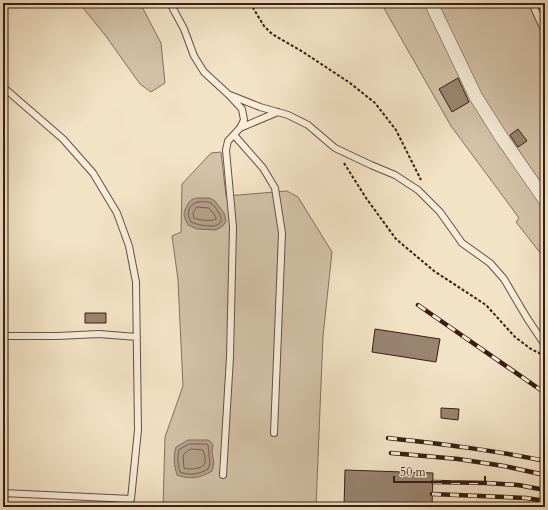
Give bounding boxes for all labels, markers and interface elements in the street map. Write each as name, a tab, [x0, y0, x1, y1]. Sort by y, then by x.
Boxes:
scale bar	[394, 458, 485, 484]
text: 50 m	[400, 464, 427, 480]

